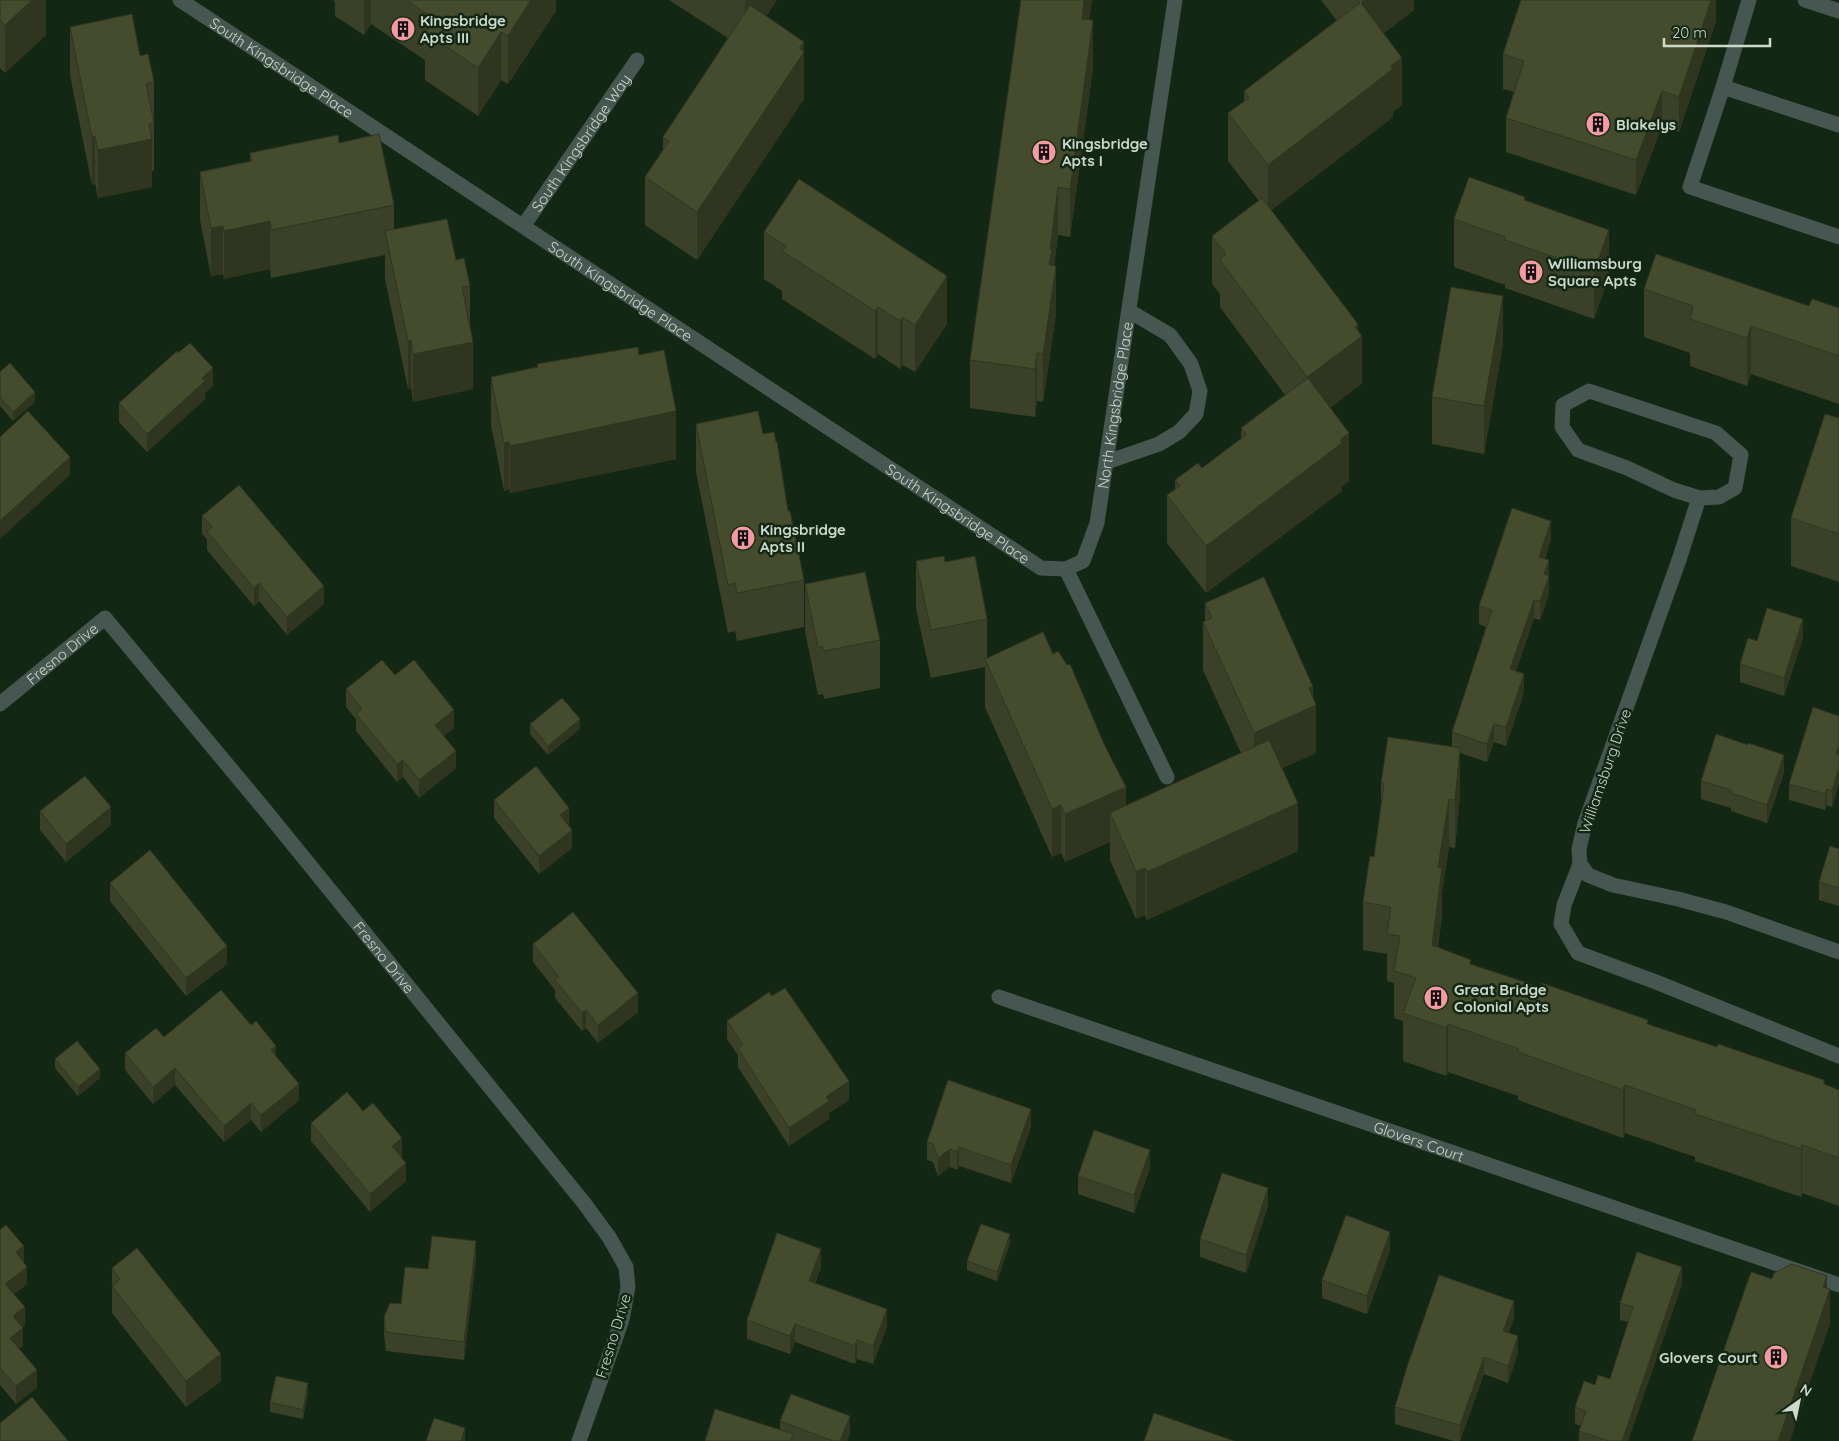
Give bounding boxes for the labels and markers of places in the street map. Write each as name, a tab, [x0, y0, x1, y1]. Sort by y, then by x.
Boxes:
place label: Kingsbridge Apts III	[420, 11, 506, 47]
building icon: Kingsbridge Apts III	[390, 16, 416, 42]
building icon: Blakelys	[1585, 111, 1611, 137]
place label: Blakelys	[1616, 115, 1676, 134]
place label: Kingsbridge Apts I	[1062, 134, 1148, 170]
building icon: Kingsbridge Apts I	[1031, 139, 1057, 165]
place label: Williamsburg Square Apts	[1548, 254, 1642, 290]
building icon: Williamsburg Square Apts	[1518, 259, 1544, 285]
place label: Kingsbridge Apts II	[760, 520, 846, 556]
building icon: Kingsbridge Apts II	[730, 525, 756, 551]
place label: Great Bridge Colonial Apts	[1454, 980, 1549, 1016]
building icon: Great Bridge Colonial Apts	[1423, 985, 1449, 1011]
building icon: Glovers Court	[1763, 1344, 1789, 1370]
place label: Glovers Court	[1659, 1348, 1758, 1367]

